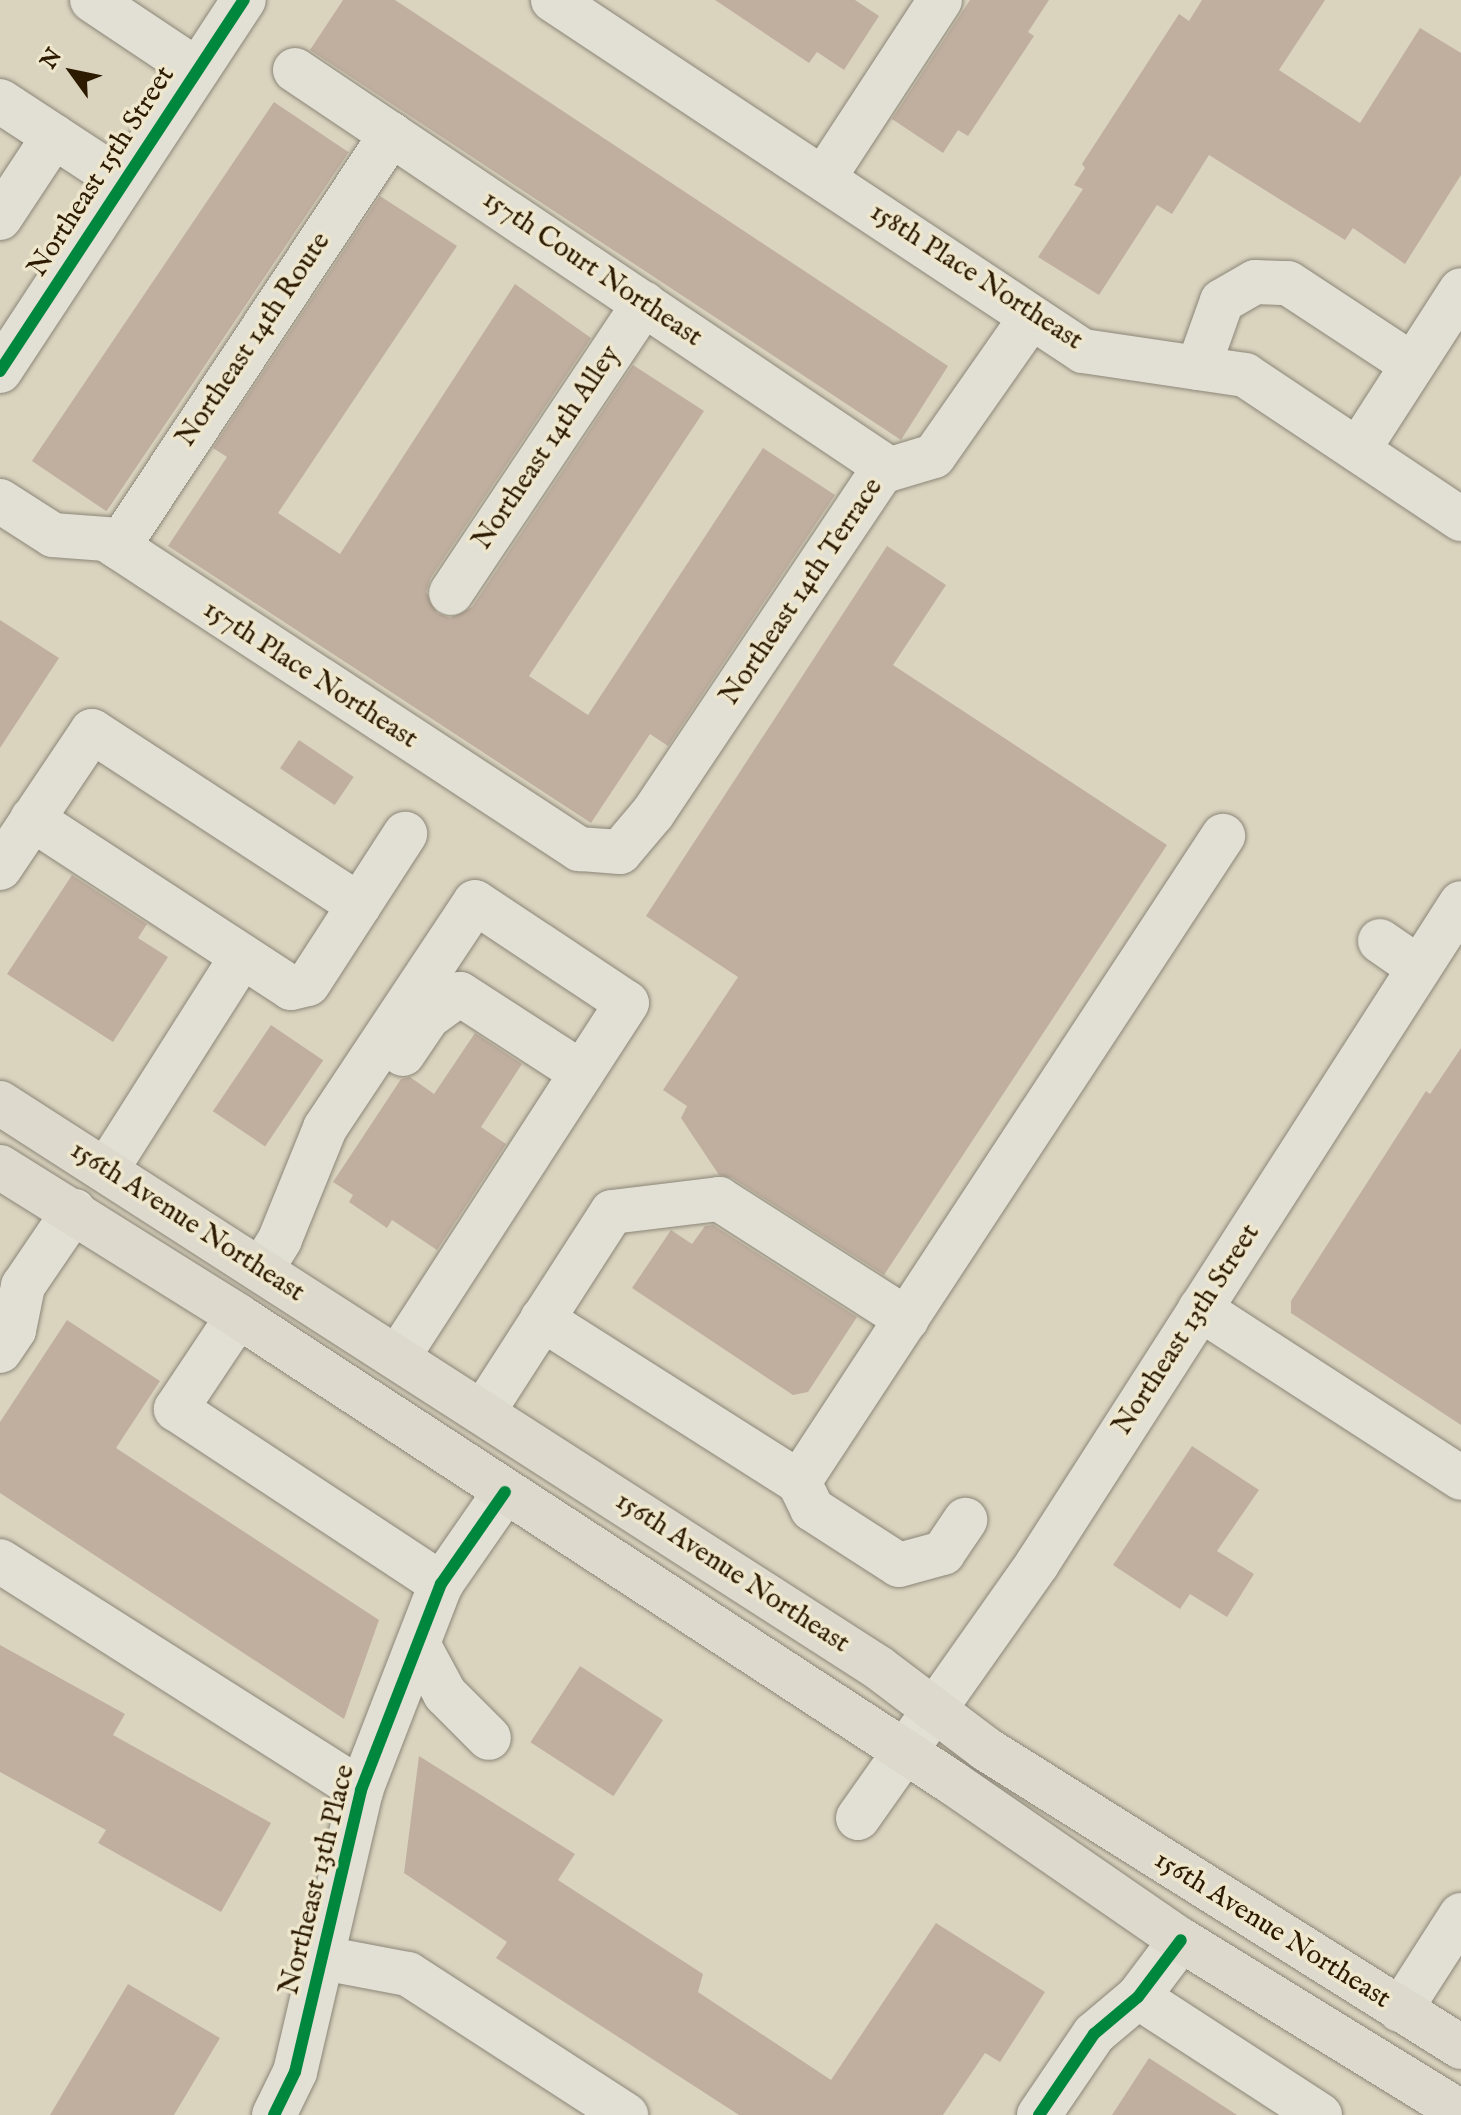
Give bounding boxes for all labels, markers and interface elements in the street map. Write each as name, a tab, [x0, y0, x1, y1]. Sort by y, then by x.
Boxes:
north arrow	[32, 32, 112, 112]
street label: Northeast 15th Street	[21, 60, 183, 284]
street label: 157th Court Northeast	[476, 183, 708, 355]
street label: 158th Place Northeast	[863, 196, 1089, 358]
street label: Northeast 14th Route	[170, 226, 338, 454]
street label: Northeast 14th Alley	[466, 339, 628, 557]
street label: Northeast 14th Terrace	[713, 472, 891, 712]
street label: 157th Place Northeast	[197, 593, 423, 757]
street label: 156th Avenue Northeast	[64, 1134, 310, 1310]
street label: Northeast 13th Street	[1106, 1218, 1268, 1442]
street label: 156th Avenue Northeast	[609, 1485, 855, 1661]
street label: Northeast 13th Place	[273, 1761, 363, 1999]
street label: 156th Avenue Northeast	[1148, 1844, 1396, 2016]

